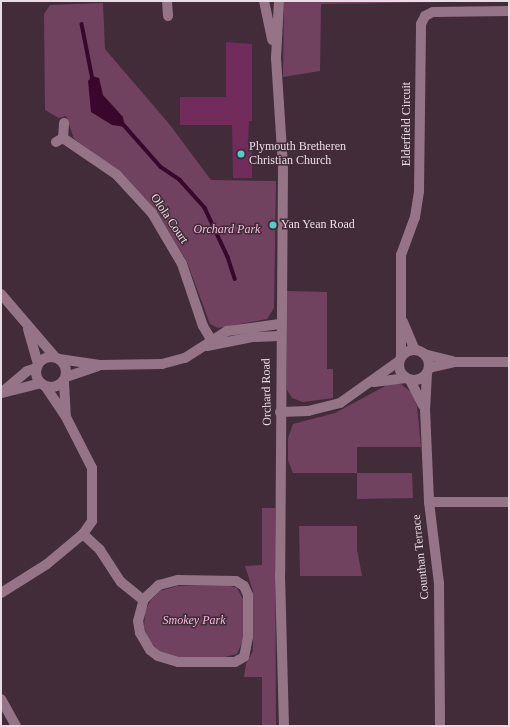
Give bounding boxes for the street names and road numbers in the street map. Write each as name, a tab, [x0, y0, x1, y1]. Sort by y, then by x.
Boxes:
street label: Elderfield Circuit	[400, 82, 414, 166]
street label: Olola Court	[147, 191, 191, 247]
street label: Orchard Road	[259, 358, 275, 426]
street label: Counthan Terrace	[409, 514, 433, 600]

